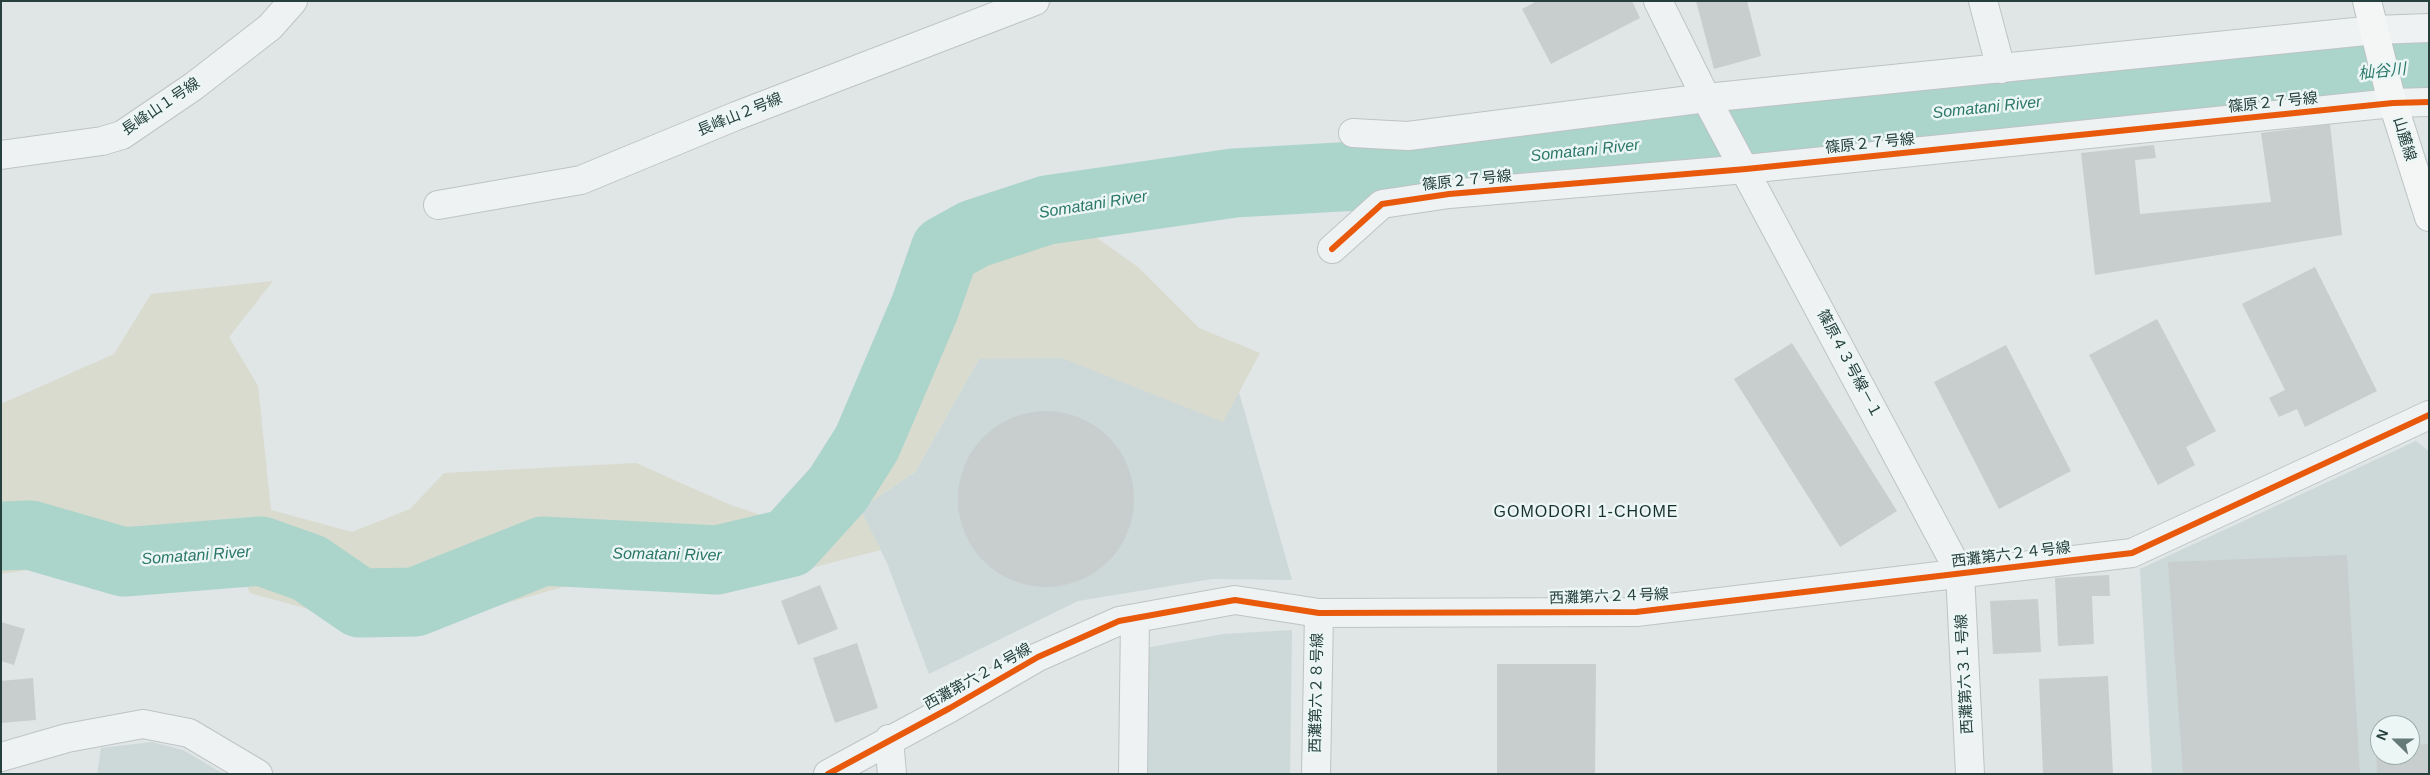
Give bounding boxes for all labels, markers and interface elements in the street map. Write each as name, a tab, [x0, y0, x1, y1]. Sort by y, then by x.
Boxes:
water label: 杣谷川	[2357, 60, 2407, 84]
street label: 長峰山１号線	[119, 74, 203, 140]
street label: 篠原２７号線	[2227, 89, 2319, 117]
street label: 長峰山２号線	[695, 90, 785, 140]
water label: Somatani River	[1932, 93, 2042, 123]
street label: 山麓線	[2389, 115, 2419, 163]
street label: 篠原２７号線	[1824, 130, 1916, 158]
water label: Somatani River	[1530, 136, 1640, 166]
street label: 篠原２７号線	[1421, 167, 1513, 195]
water label: Somatani River	[1037, 187, 1149, 223]
street label: 篠原４３号線－１	[1813, 307, 1885, 421]
district label: GOMODORI 1-CHOME	[1492, 503, 1680, 523]
street label: 西灘第六２４号線	[1950, 539, 2072, 571]
water label: Somatani River	[141, 543, 251, 569]
water label: Somatani River	[612, 544, 722, 566]
street label: 西灘第六２４号線	[1549, 586, 1669, 608]
street label: 西灘第六３１号線	[1953, 614, 1977, 734]
street label: 西灘第六２８号線	[1307, 633, 1327, 753]
street label: 西灘第六２４号線	[921, 640, 1035, 714]
north arrow	[2370, 715, 2420, 765]
text: N	[2373, 727, 2391, 742]

